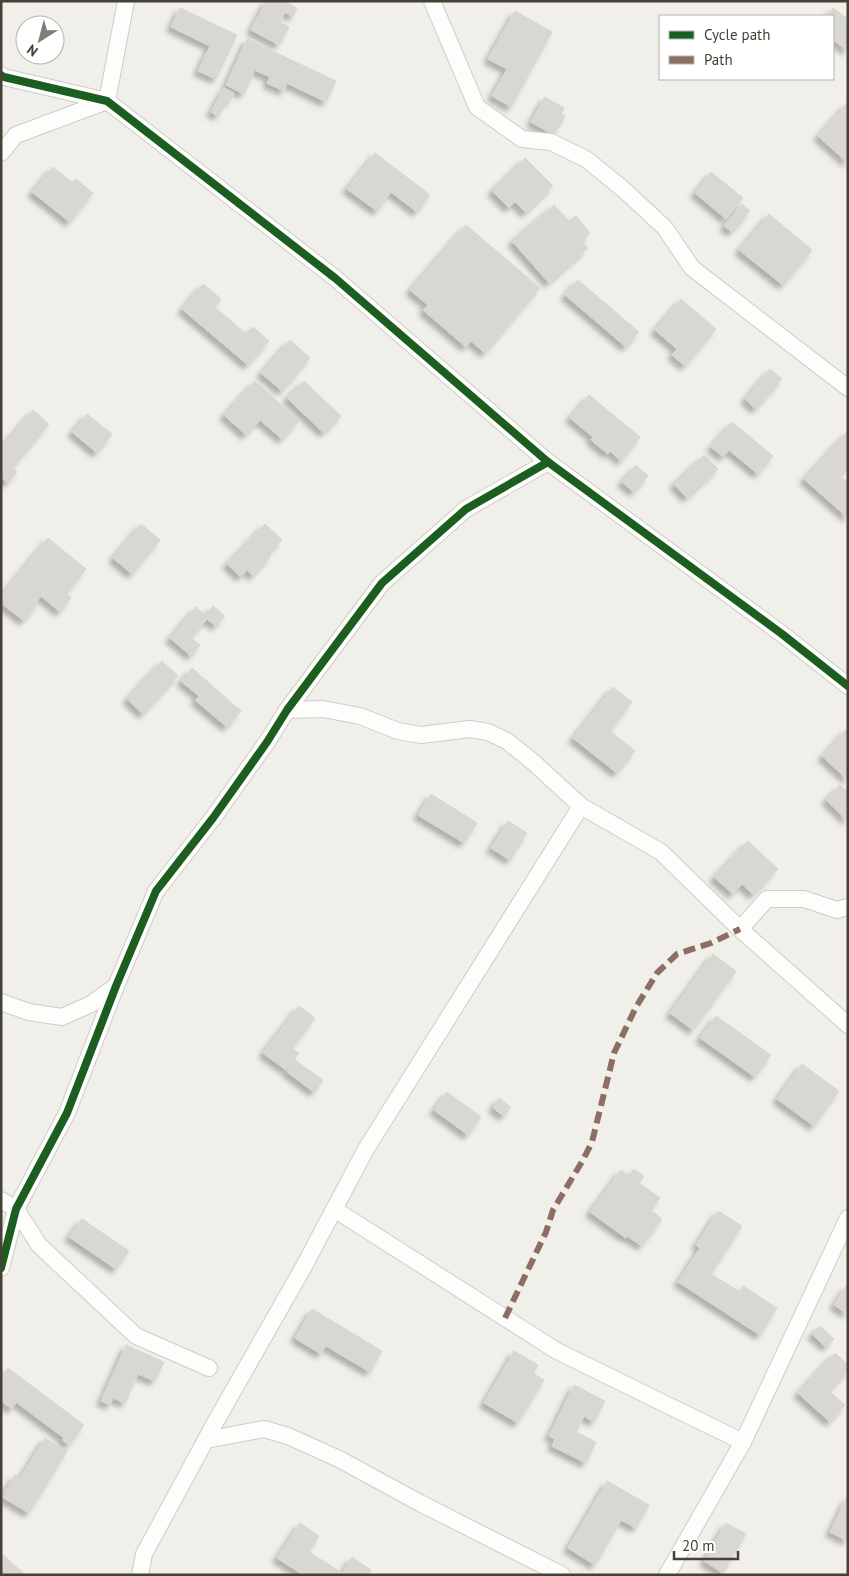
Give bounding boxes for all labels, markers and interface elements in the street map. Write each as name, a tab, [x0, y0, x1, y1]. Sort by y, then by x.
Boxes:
north arrow	[15, 15, 65, 65]
legend	[659, 15, 834, 80]
text: Cycle path	[704, 25, 770, 44]
text: N	[23, 41, 41, 61]
text: Path	[704, 50, 733, 69]
scale bar	[674, 1528, 738, 1560]
text: 20 m	[682, 1536, 715, 1555]

